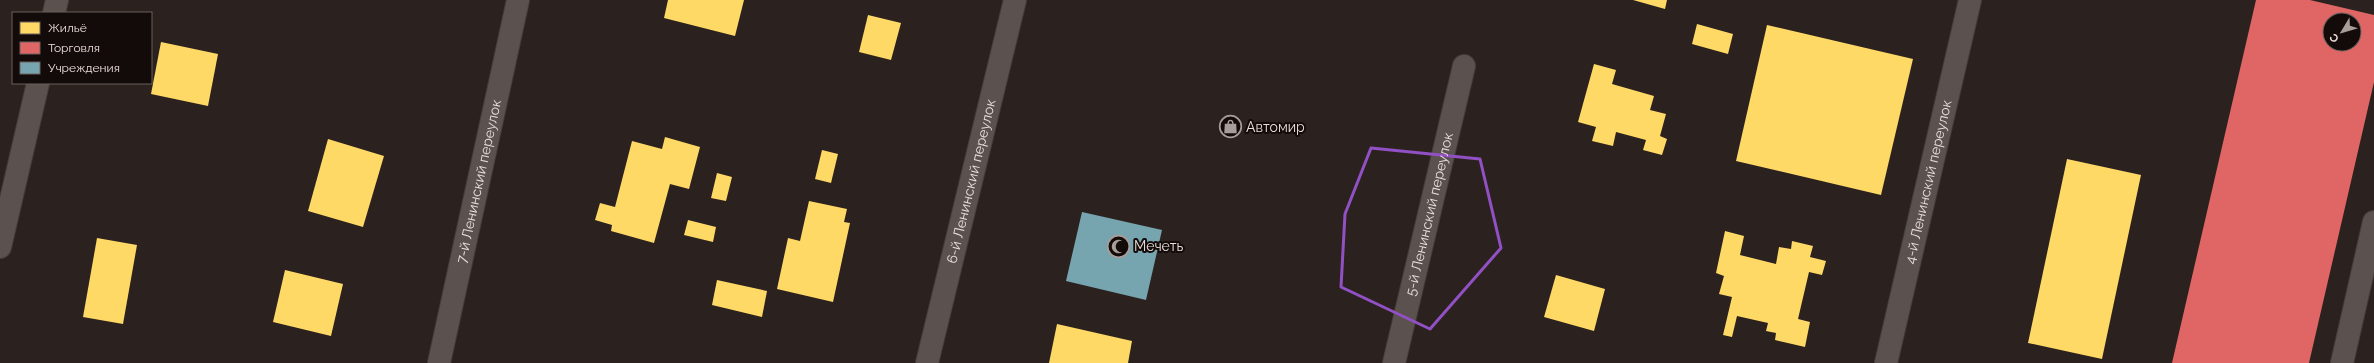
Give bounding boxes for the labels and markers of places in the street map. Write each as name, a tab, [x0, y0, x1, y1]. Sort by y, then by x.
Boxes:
shop icon: Автомир	[1218, 114, 1244, 140]
place label: Автомир	[1246, 119, 1305, 135]
mosque icon: Мечеть	[1106, 233, 1132, 259]
place label: Мечеть	[1134, 238, 1183, 254]

